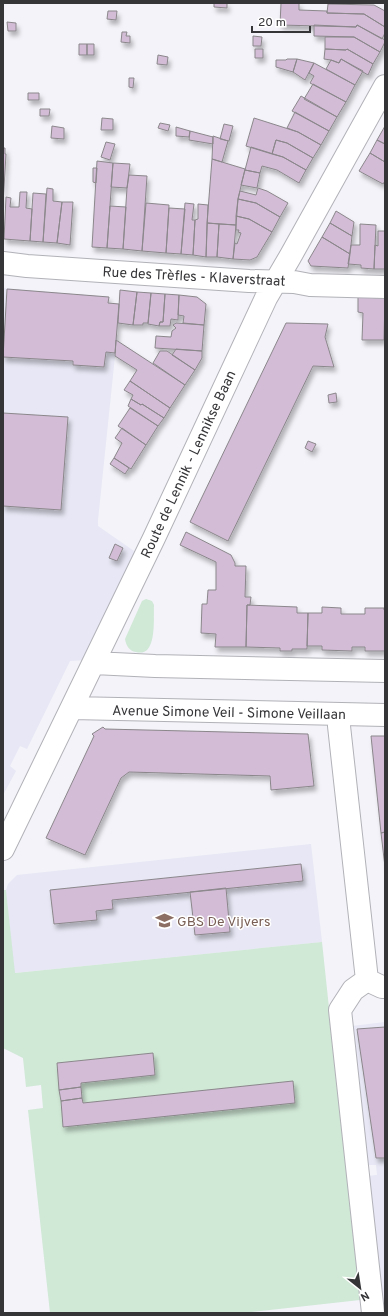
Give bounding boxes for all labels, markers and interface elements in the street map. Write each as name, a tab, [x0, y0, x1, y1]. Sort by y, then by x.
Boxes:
scale bar	[252, 8, 310, 34]
text: 20 m	[258, 15, 286, 31]
street label: Rue des Trèfles - Klaverstraat	[102, 264, 286, 291]
street label: Route de Lennik - Lennikse Baan	[138, 368, 240, 561]
street label: Avenue Simone Veil - Simone Veillaan	[112, 703, 346, 724]
school or university icon: GBS De Vijvers	[154, 911, 174, 931]
place label: GBS De Vijvers	[177, 914, 270, 931]
north arrow	[340, 1268, 380, 1308]
text: N	[358, 1288, 371, 1304]

